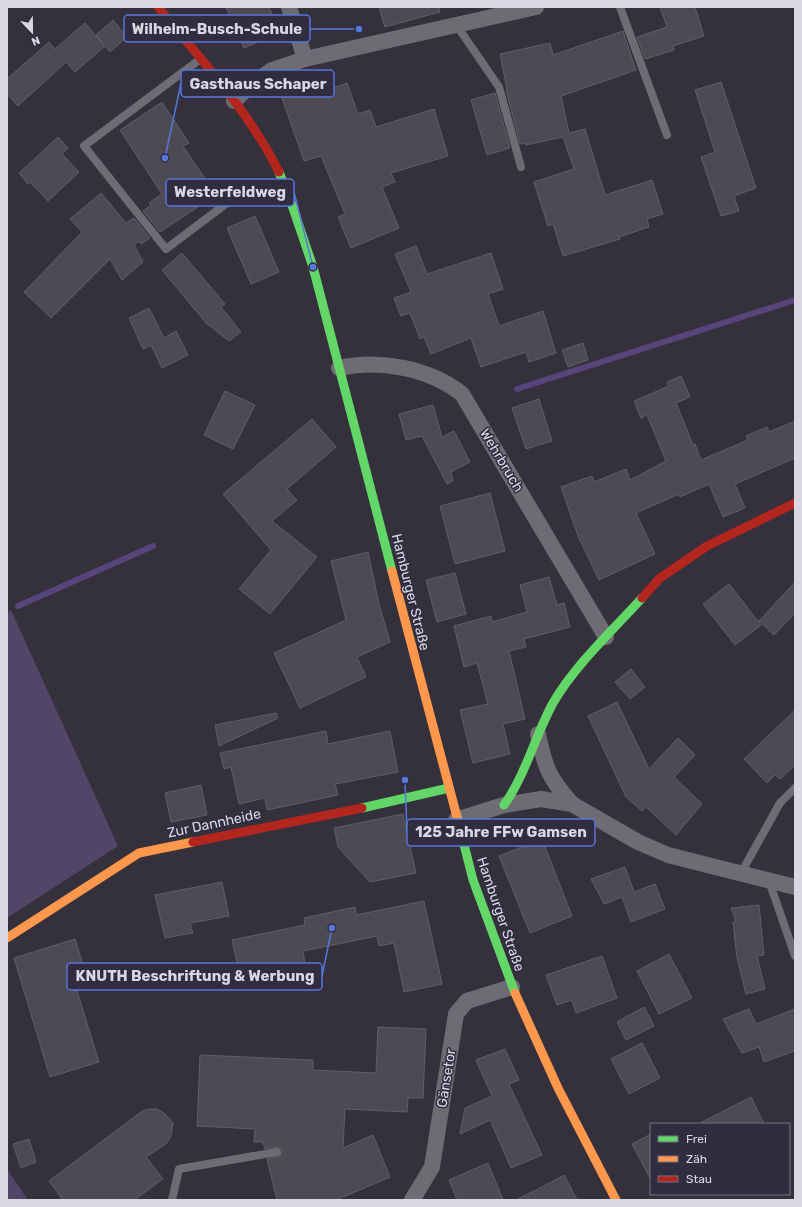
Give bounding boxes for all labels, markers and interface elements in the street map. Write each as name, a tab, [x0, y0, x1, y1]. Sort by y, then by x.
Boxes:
north arrow	[12, 12, 52, 52]
callout: Wilhelm-Busch-Schule	[124, 15, 310, 42]
text: Wilhelm-Busch-Schule	[132, 20, 302, 38]
text: N	[29, 33, 42, 48]
callout: Gasthaus Schaper	[181, 70, 334, 97]
text: Gasthaus Schaper	[189, 75, 327, 93]
callout: Westerfeldweg	[166, 179, 294, 206]
text: Westerfeldweg	[174, 183, 286, 201]
street label: Wehrbruch	[476, 425, 527, 495]
street label: Hamburger Straße	[388, 532, 433, 653]
street label: Zur Dannheide	[166, 805, 263, 842]
callout: 125 Jahre FFw Gamsen	[407, 819, 595, 846]
text: 125 Jahre FFw Gamsen	[415, 823, 587, 841]
street label: Hamburger Straße	[473, 855, 528, 974]
callout: KNUTH Beschriftung & Werbung	[67, 963, 322, 990]
text: KNUTH Beschriftung & Werbung	[76, 967, 314, 985]
street label: Gänsetor	[433, 1047, 460, 1109]
legend	[650, 1123, 790, 1195]
text: Frei	[686, 1132, 707, 1146]
text: Zäh	[686, 1152, 707, 1166]
text: Stau	[686, 1172, 712, 1186]

